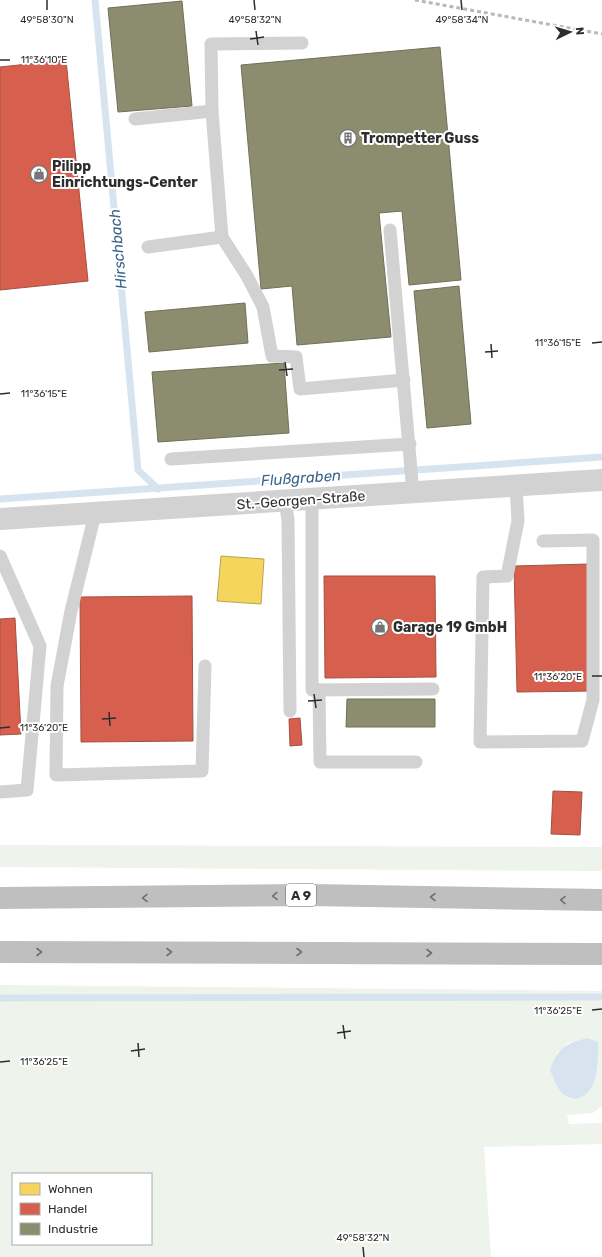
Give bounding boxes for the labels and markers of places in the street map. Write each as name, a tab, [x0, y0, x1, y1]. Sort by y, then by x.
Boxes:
building icon: Trompetter Guss	[338, 128, 358, 148]
place label: Trompetter Guss	[361, 130, 479, 147]
place label: Pilipp Einrichtungs-Center	[52, 158, 198, 191]
shop icon: Pilipp Einrichtungs-Center	[29, 164, 49, 184]
shop icon: Garage 19 GmbH	[370, 617, 390, 637]
place label: Garage 19 GmbH	[393, 619, 507, 636]

